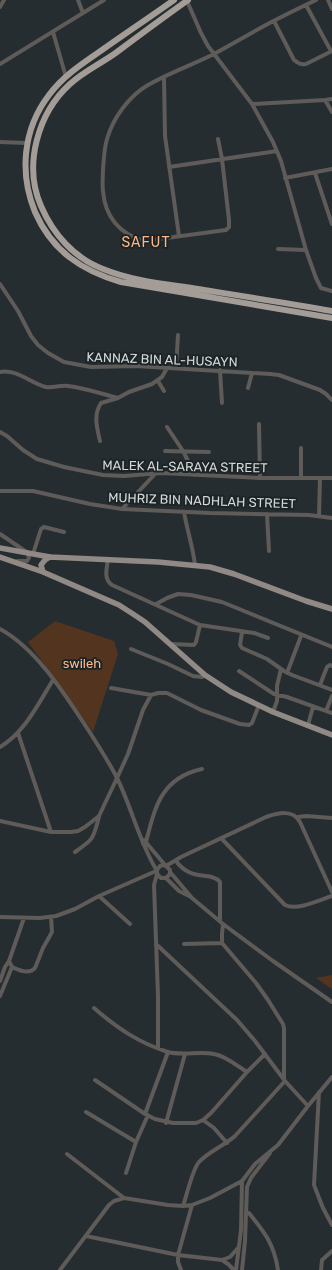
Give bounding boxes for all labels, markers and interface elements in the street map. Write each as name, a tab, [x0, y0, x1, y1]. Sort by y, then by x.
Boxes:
district label: SAFUT	[121, 234, 171, 251]
street label: KANNAZ BIN AL-HUSAYN	[86, 349, 238, 370]
street label: MALEK AL-SARAYA STREET	[102, 458, 268, 475]
street label: MUHRIZ BIN NADHLAH STREET	[108, 490, 297, 511]
park label: swileh	[63, 656, 101, 671]

